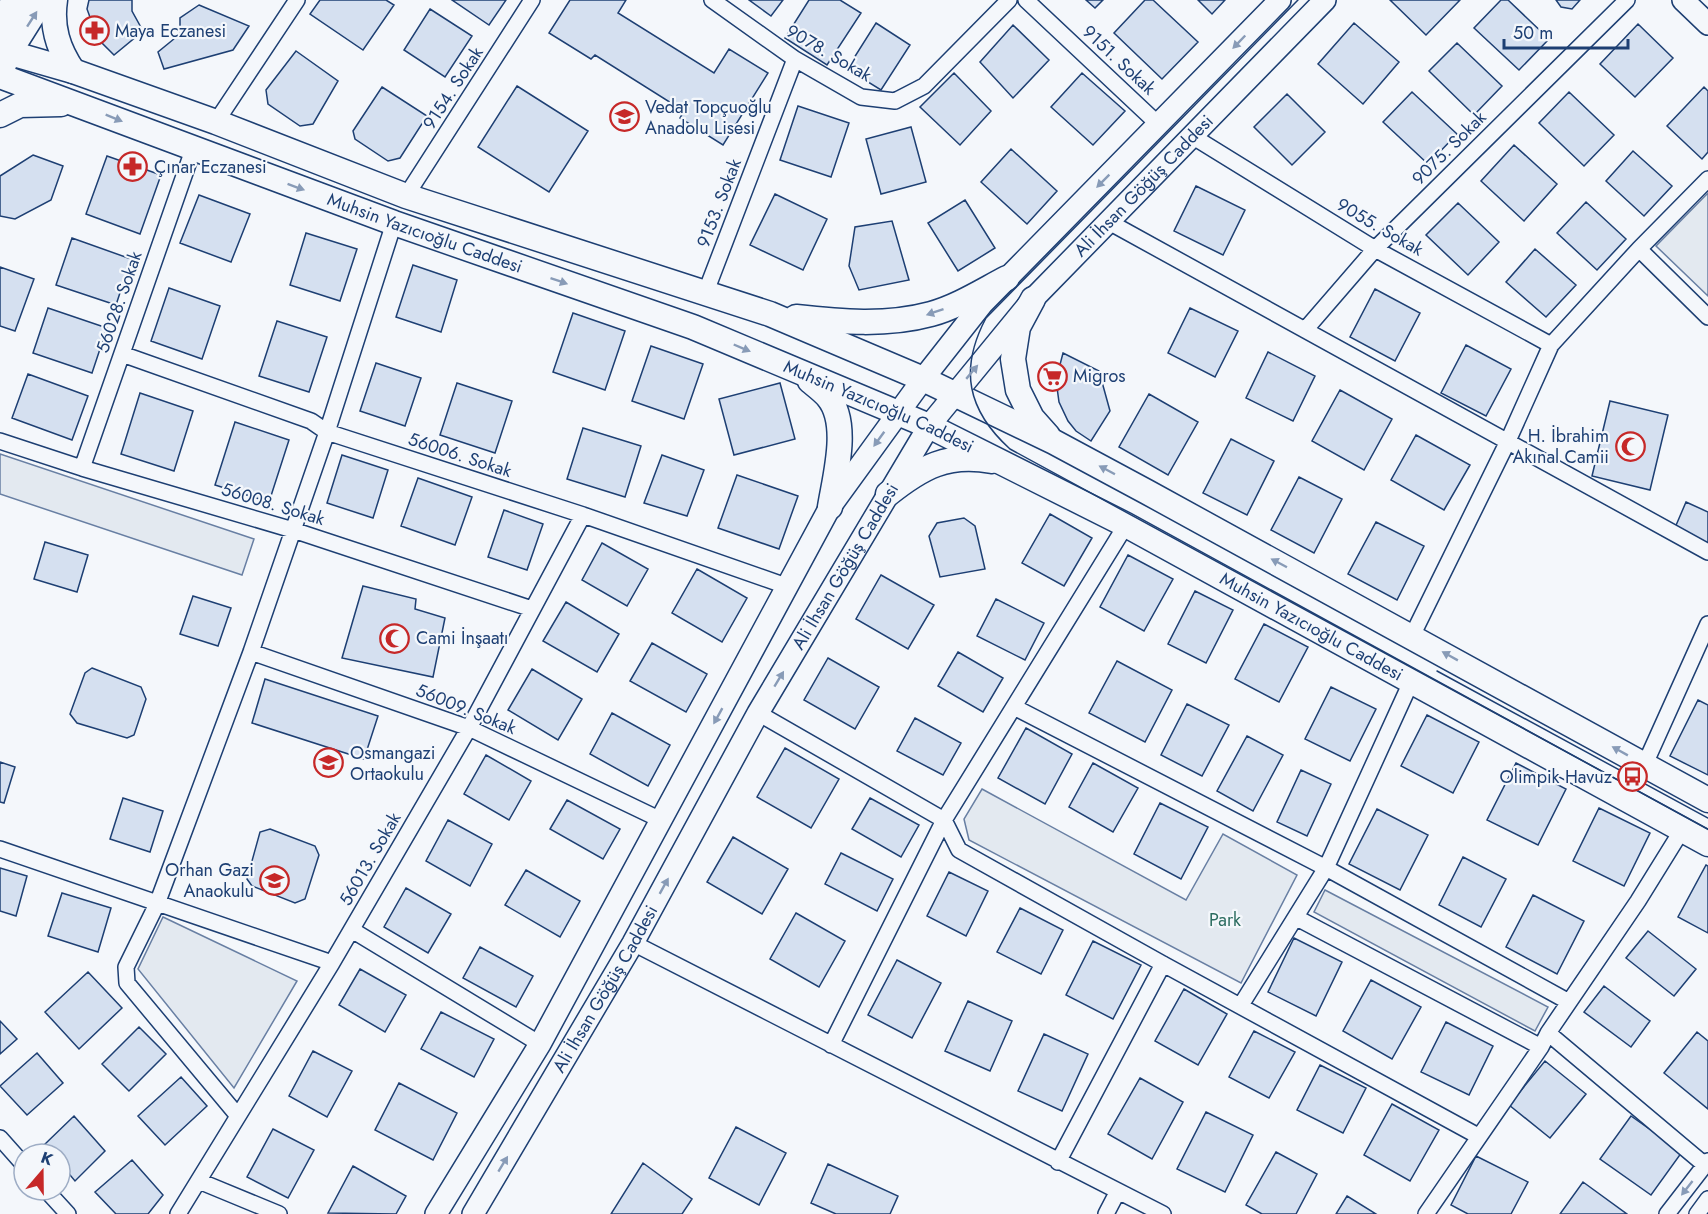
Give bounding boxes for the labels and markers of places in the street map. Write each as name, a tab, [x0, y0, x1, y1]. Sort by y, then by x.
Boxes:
pharmacy icon: Maya Eczanesi	[78, 15, 110, 47]
place label: Maya Eczanesi	[115, 18, 226, 44]
place label: Vedat Topçuoğlu Anadolu Lisesi	[645, 94, 772, 141]
school or university icon: Vedat Topçuoğlu Anadolu Lisesi	[608, 101, 640, 133]
pharmacy icon: Çınar Eczanesi	[117, 151, 149, 183]
place label: Çınar Eczanesi	[154, 154, 267, 180]
supermarket icon: Migros	[1036, 360, 1068, 392]
place label: Migros	[1073, 363, 1126, 389]
place label: H. İbrahim Akınal Camii	[1512, 423, 1609, 470]
mosque icon: H. İbrahim Akınal Camii	[1614, 430, 1646, 462]
mosque icon: Cami İnşaatı	[379, 622, 411, 654]
place label: Cami İnşaatı	[416, 625, 509, 651]
place label: Osmangazi Ortaokulu	[350, 740, 436, 787]
school or university icon: Osmangazi Ortaokulu	[313, 747, 345, 779]
bus stop icon: Olimpik Havuz	[1617, 761, 1649, 793]
place label: Olimpik Havuz	[1500, 764, 1613, 790]
place label: Orhan Gazi Anaokulu	[165, 857, 254, 904]
school or university icon: Orhan Gazi Anaokulu	[259, 864, 291, 896]

